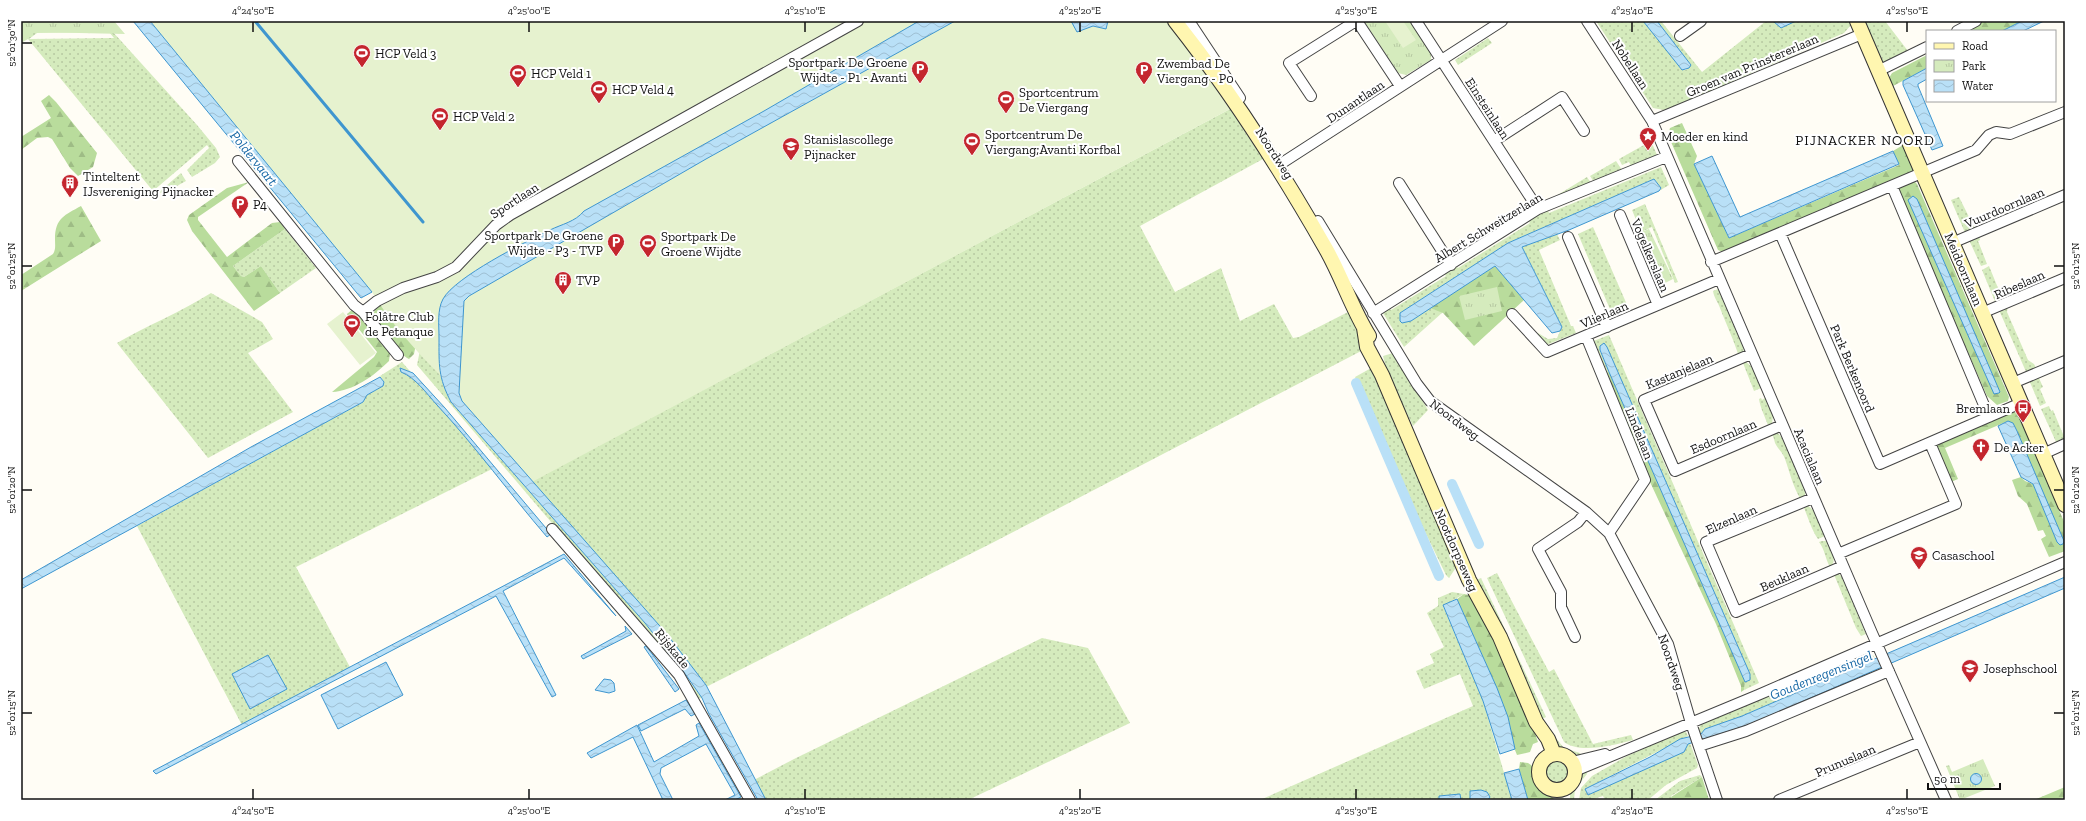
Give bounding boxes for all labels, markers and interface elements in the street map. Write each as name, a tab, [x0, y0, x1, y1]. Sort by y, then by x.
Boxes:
text: 4°24'50"E	[232, 5, 274, 17]
text: 4°25'00"E	[508, 5, 550, 17]
text: 4°25'10"E	[785, 5, 825, 17]
text: 4°25'20"E	[1059, 5, 1101, 17]
text: 4°25'30"E	[1335, 5, 1377, 17]
text: 4°25'40"E	[1611, 5, 1653, 17]
text: 4°25'50"E	[1886, 5, 1928, 17]
text: 52°01'30"N	[6, 19, 18, 67]
legend	[1926, 30, 2056, 102]
street label: Groen van Prinstererlaan	[1684, 31, 1821, 100]
street label: Nobellaan	[1609, 37, 1652, 92]
text: Road	[1962, 39, 1988, 53]
sports icon: HCP Veld 3	[352, 43, 372, 68]
place label: HCP Veld 3	[375, 46, 436, 61]
place label: Sportpark De Groene Wijdte - P1 - Avanti	[788, 55, 907, 86]
place label: Zwembad De Viergang - P0	[1156, 56, 1234, 86]
parking icon: Sportpark De Groene Wijdte - P1 - Avanti	[910, 59, 930, 84]
text: Park	[1962, 59, 1987, 73]
parking icon: Zwembad De Viergang - P0	[1134, 60, 1154, 85]
sports icon: HCP Veld 1	[508, 63, 528, 88]
place label: HCP Veld 1	[531, 66, 591, 81]
street label: Einsteinlaan	[1462, 75, 1513, 142]
street label: Dunantlaan	[1324, 76, 1387, 126]
sports icon: HCP Veld 4	[589, 79, 609, 104]
text: Water	[1962, 79, 1994, 93]
place label: HCP Veld 4	[612, 82, 674, 97]
place label: Sportcentrum De Viergang	[1019, 85, 1099, 115]
sports icon: Sportcentrum De Viergang	[996, 89, 1016, 114]
sports icon: HCP Veld 2	[430, 106, 450, 131]
place label: HCP Veld 2	[453, 109, 515, 124]
street label: Noordweg	[1252, 125, 1297, 182]
place icon: Moeder en kind	[1638, 126, 1658, 151]
water label: Poldervaart	[226, 127, 281, 189]
place label: Sportcentrum De Viergang;Avanti Korfbal	[984, 127, 1121, 157]
place label: Moeder en kind	[1661, 129, 1748, 144]
sports icon: Sportcentrum De Viergang;Avanti Korfbal	[962, 131, 982, 156]
place label: Stanislascollege Pijnacker	[804, 132, 893, 163]
district label: PIJNACKER NOORD	[1795, 132, 1935, 149]
school or university icon: Stanislascollege Pijnacker	[781, 136, 801, 161]
place label: Tinteltent IJsvereniging Pijnacker	[83, 169, 214, 200]
building icon: Tinteltent IJsvereniging Pijnacker	[60, 173, 80, 198]
street label: Sportlaan	[487, 179, 542, 222]
street label: Vuurdoornlaan	[1961, 184, 2047, 231]
street label: Albert Schweitzerlaan	[1431, 189, 1546, 266]
parking icon: P4	[230, 194, 250, 219]
place label: P4	[253, 197, 267, 212]
street label: Vogelkerslaan	[1628, 215, 1673, 295]
place label: Sportpark De Groene Wijdte - P3 - TVP	[484, 228, 604, 259]
place label: Sportpark De Groene Wijdte	[661, 229, 741, 260]
street label: Meidoornlaan	[1941, 230, 1986, 308]
parking icon: Sportpark De Groene Wijdte - P3 - TVP	[606, 232, 626, 257]
sports icon: Sportpark De Groene Wijdte	[638, 233, 658, 258]
text: 52°01'25"N	[6, 242, 18, 289]
text: 52°01'25"N	[2070, 242, 2082, 289]
street label: Ribeslaan	[1992, 266, 2047, 302]
building icon: TVP	[553, 270, 573, 295]
place label: TVP	[576, 273, 600, 288]
street label: Vlierlaan	[1577, 297, 1631, 332]
place label: Folâtre Club de Petanque	[365, 309, 434, 339]
sports icon: Folâtre Club de Petanque	[342, 313, 362, 338]
street label: Park Berkenoord	[1827, 322, 1878, 414]
street label: Kastanjelaan	[1643, 350, 1716, 393]
street label: Noordweg	[1427, 396, 1482, 443]
bus stop icon: Bremlaan	[2013, 398, 2033, 423]
place label: Bremlaan	[1956, 401, 2011, 416]
street label: Lindelaan	[1622, 405, 1657, 462]
street label: Esdoornlaan	[1688, 416, 1759, 457]
street label: Acacialaan	[1791, 426, 1828, 487]
church icon: De Acker	[1971, 437, 1991, 462]
place label: De Acker	[1994, 440, 2044, 455]
text: 52°01'20"N	[6, 466, 18, 514]
text: 52°01'20"N	[2070, 466, 2082, 514]
street label: Elzenlaan	[1703, 501, 1759, 537]
street label: Nootdorpseweg	[1432, 507, 1481, 594]
school or university icon: Casaschool	[1909, 545, 1929, 570]
place label: Casaschool	[1932, 548, 1995, 563]
street label: Beuklaan	[1758, 560, 1811, 595]
street label: Rijskade	[651, 625, 693, 672]
street label: Noordweg	[1655, 632, 1688, 692]
water label: Goudenregensingel	[1768, 647, 1875, 704]
school or university icon: Josephschool	[1960, 658, 1980, 683]
place label: Josephschool	[1983, 661, 2058, 676]
text: 52°01'15"N	[6, 690, 18, 736]
text: 52°01'15"N	[2070, 690, 2082, 736]
street label: Prunuslaan	[1813, 741, 1878, 780]
scale bar	[1928, 765, 2000, 791]
text: 50 m	[1934, 772, 1961, 786]
text: 4°24'50"E	[232, 805, 274, 817]
text: 4°25'00"E	[508, 805, 550, 817]
text: 4°25'10"E	[785, 805, 825, 817]
text: 4°25'20"E	[1059, 805, 1101, 817]
text: 4°25'30"E	[1335, 805, 1377, 817]
text: 4°25'40"E	[1611, 805, 1653, 817]
text: 4°25'50"E	[1886, 805, 1928, 817]

